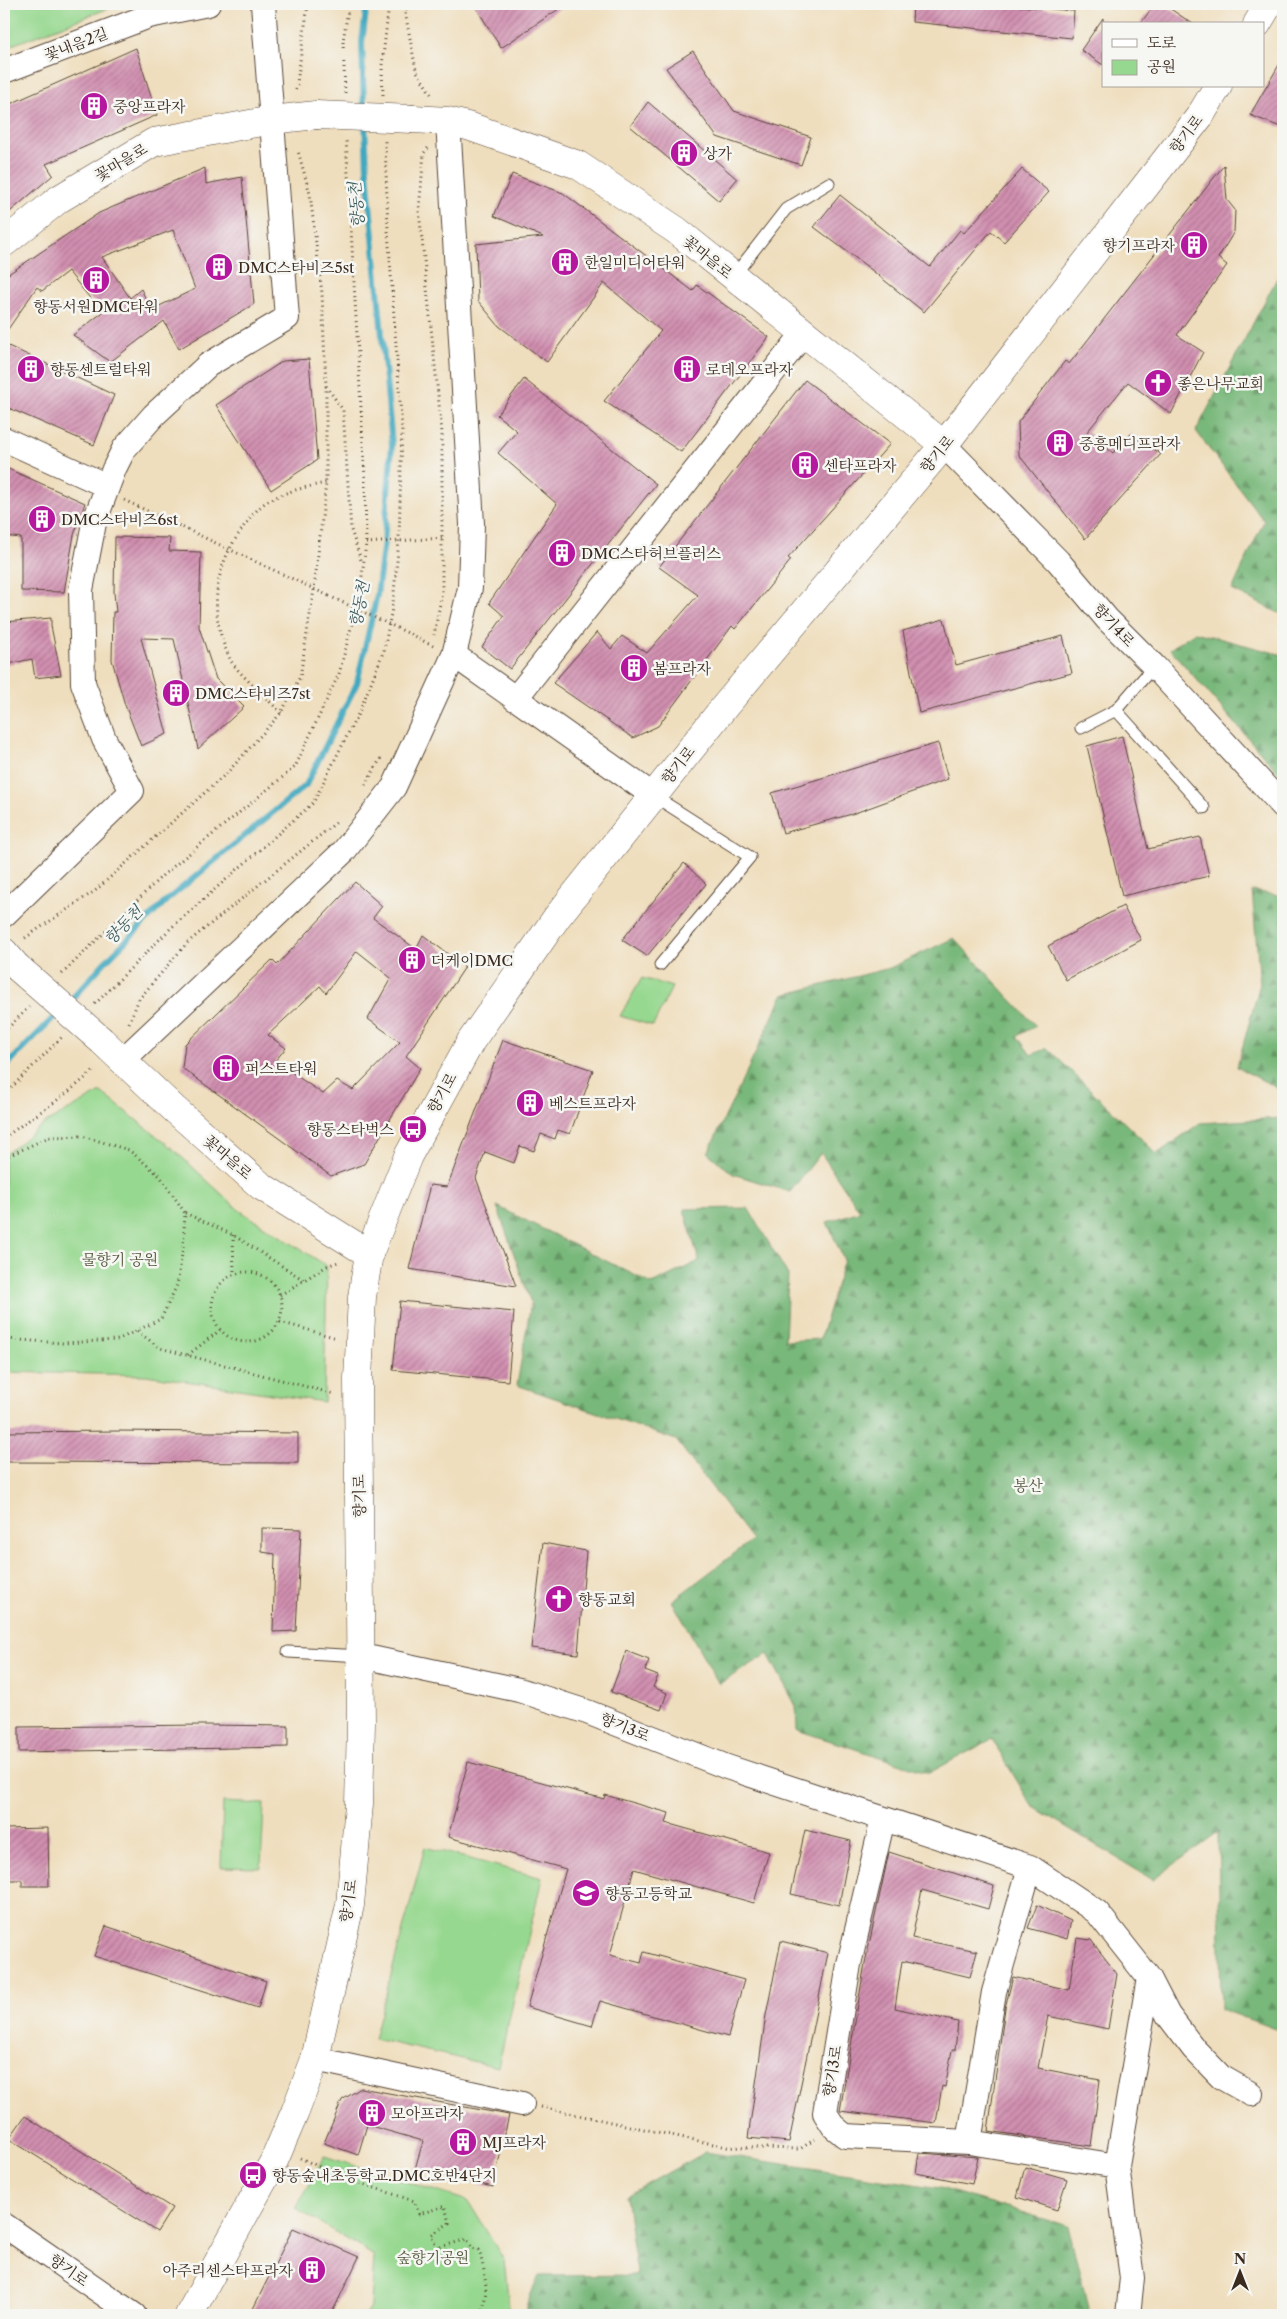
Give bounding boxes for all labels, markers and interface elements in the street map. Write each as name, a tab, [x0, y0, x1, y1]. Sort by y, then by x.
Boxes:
legend	[1102, 22, 1264, 88]
street label: 꽃내음2길	[42, 23, 110, 65]
text: 도로	[1147, 33, 1176, 52]
text: 공원	[1147, 57, 1176, 76]
building icon: 중앙프라자	[79, 91, 109, 121]
place label: 중앙프라자	[113, 97, 186, 116]
street label: 향기로	[1165, 111, 1207, 157]
building icon: 상가	[669, 138, 699, 168]
street label: 꽃마을로	[91, 139, 151, 185]
place label: 상가	[703, 144, 732, 163]
water label: 향동천	[344, 179, 368, 229]
building icon: 향기프라자	[1179, 230, 1209, 260]
street label: 꽃마을로	[679, 231, 737, 283]
place label: 향기프라자	[1103, 236, 1176, 255]
building icon: 한일미디어타워	[550, 247, 580, 277]
building icon: DMC스타비즈5st	[204, 252, 234, 282]
place label: 한일미디어타워	[584, 253, 685, 272]
place label: DMC스타비즈5st	[238, 258, 355, 277]
building icon: 향동서원DMC타워	[81, 265, 111, 295]
place label: 향동서원DMC타워	[33, 297, 159, 316]
building icon: 향동센트럴타워	[16, 354, 46, 384]
building icon: 로데오프라자	[672, 354, 702, 384]
place label: 향동센트럴타워	[50, 360, 151, 379]
place label: 로데오프라자	[706, 360, 793, 379]
church icon: 좋은나무교회	[1143, 368, 1173, 398]
place label: 좋은나무교회	[1177, 374, 1264, 393]
building icon: 중흥메디프라자	[1045, 428, 1075, 458]
street label: 향기로	[916, 431, 958, 477]
place label: 중흥메디프라자	[1079, 434, 1181, 453]
building icon: 센타프라자	[790, 450, 820, 480]
place label: 센타프라자	[824, 456, 897, 475]
building icon: DMC스타비즈6st	[27, 504, 57, 534]
place label: DMC스타비즈6st	[61, 510, 179, 529]
building icon: DMC스타허브플러스	[547, 538, 577, 568]
place label: DMC스타허브플러스	[581, 544, 721, 563]
water label: 향동천	[345, 578, 374, 629]
street label: 향기4로	[1089, 599, 1139, 651]
building icon: 봄프라자	[619, 653, 649, 683]
place label: 봄프라자	[653, 659, 711, 678]
building icon: DMC스타비즈7st	[161, 678, 191, 708]
place label: DMC스타비즈7st	[195, 684, 311, 703]
street label: 향기로	[657, 742, 699, 788]
water label: 향동천	[100, 900, 147, 949]
building icon: 더케이DMC	[397, 945, 427, 975]
place label: 더케이DMC	[431, 951, 513, 970]
building icon: 퍼스트타워	[211, 1053, 241, 1083]
place label: 퍼스트타워	[245, 1059, 317, 1078]
street label: 향기로	[423, 1069, 461, 1117]
building icon: 베스트프라자	[515, 1088, 545, 1118]
place label: 베스트프라자	[549, 1094, 636, 1113]
bus stop icon: 향동스타벅스	[398, 1114, 428, 1144]
place label: 향동스타벅스	[307, 1120, 394, 1139]
street label: 꽃마을로	[200, 1131, 256, 1184]
park label: 물향기 공원	[82, 1250, 158, 1269]
street label: 향기로	[349, 1474, 369, 1518]
park label: 봉산	[1014, 1476, 1043, 1495]
church icon: 향동교회	[544, 1584, 574, 1614]
place label: 향동교회	[578, 1590, 636, 1609]
street label: 향기3로	[597, 1709, 653, 1746]
street label: 향기로	[336, 1878, 361, 1924]
school or university icon: 향동고등학교	[571, 1878, 601, 1908]
place label: 향동고등학교	[605, 1884, 692, 1903]
street label: 향기3로	[819, 2043, 846, 2098]
building icon: 모아프라자	[357, 2098, 387, 2128]
place label: 모아프라자	[391, 2104, 464, 2123]
building icon: MJ프라자	[448, 2127, 478, 2157]
place label: MJ프라자	[482, 2133, 547, 2152]
bus stop icon: 향동숲내초등학교.DMC호반4단지	[238, 2160, 268, 2190]
place label: 향동숲내초등학교.DMC호반4단지	[272, 2166, 497, 2185]
north arrow	[1214, 2246, 1264, 2296]
park label: 숲향기공원	[397, 2248, 469, 2267]
street label: 향기로	[46, 2250, 93, 2291]
text: N	[1234, 2250, 1246, 2268]
building icon: 아주리센스타프라자	[297, 2255, 327, 2285]
place label: 아주리센스타프라자	[163, 2261, 293, 2280]

